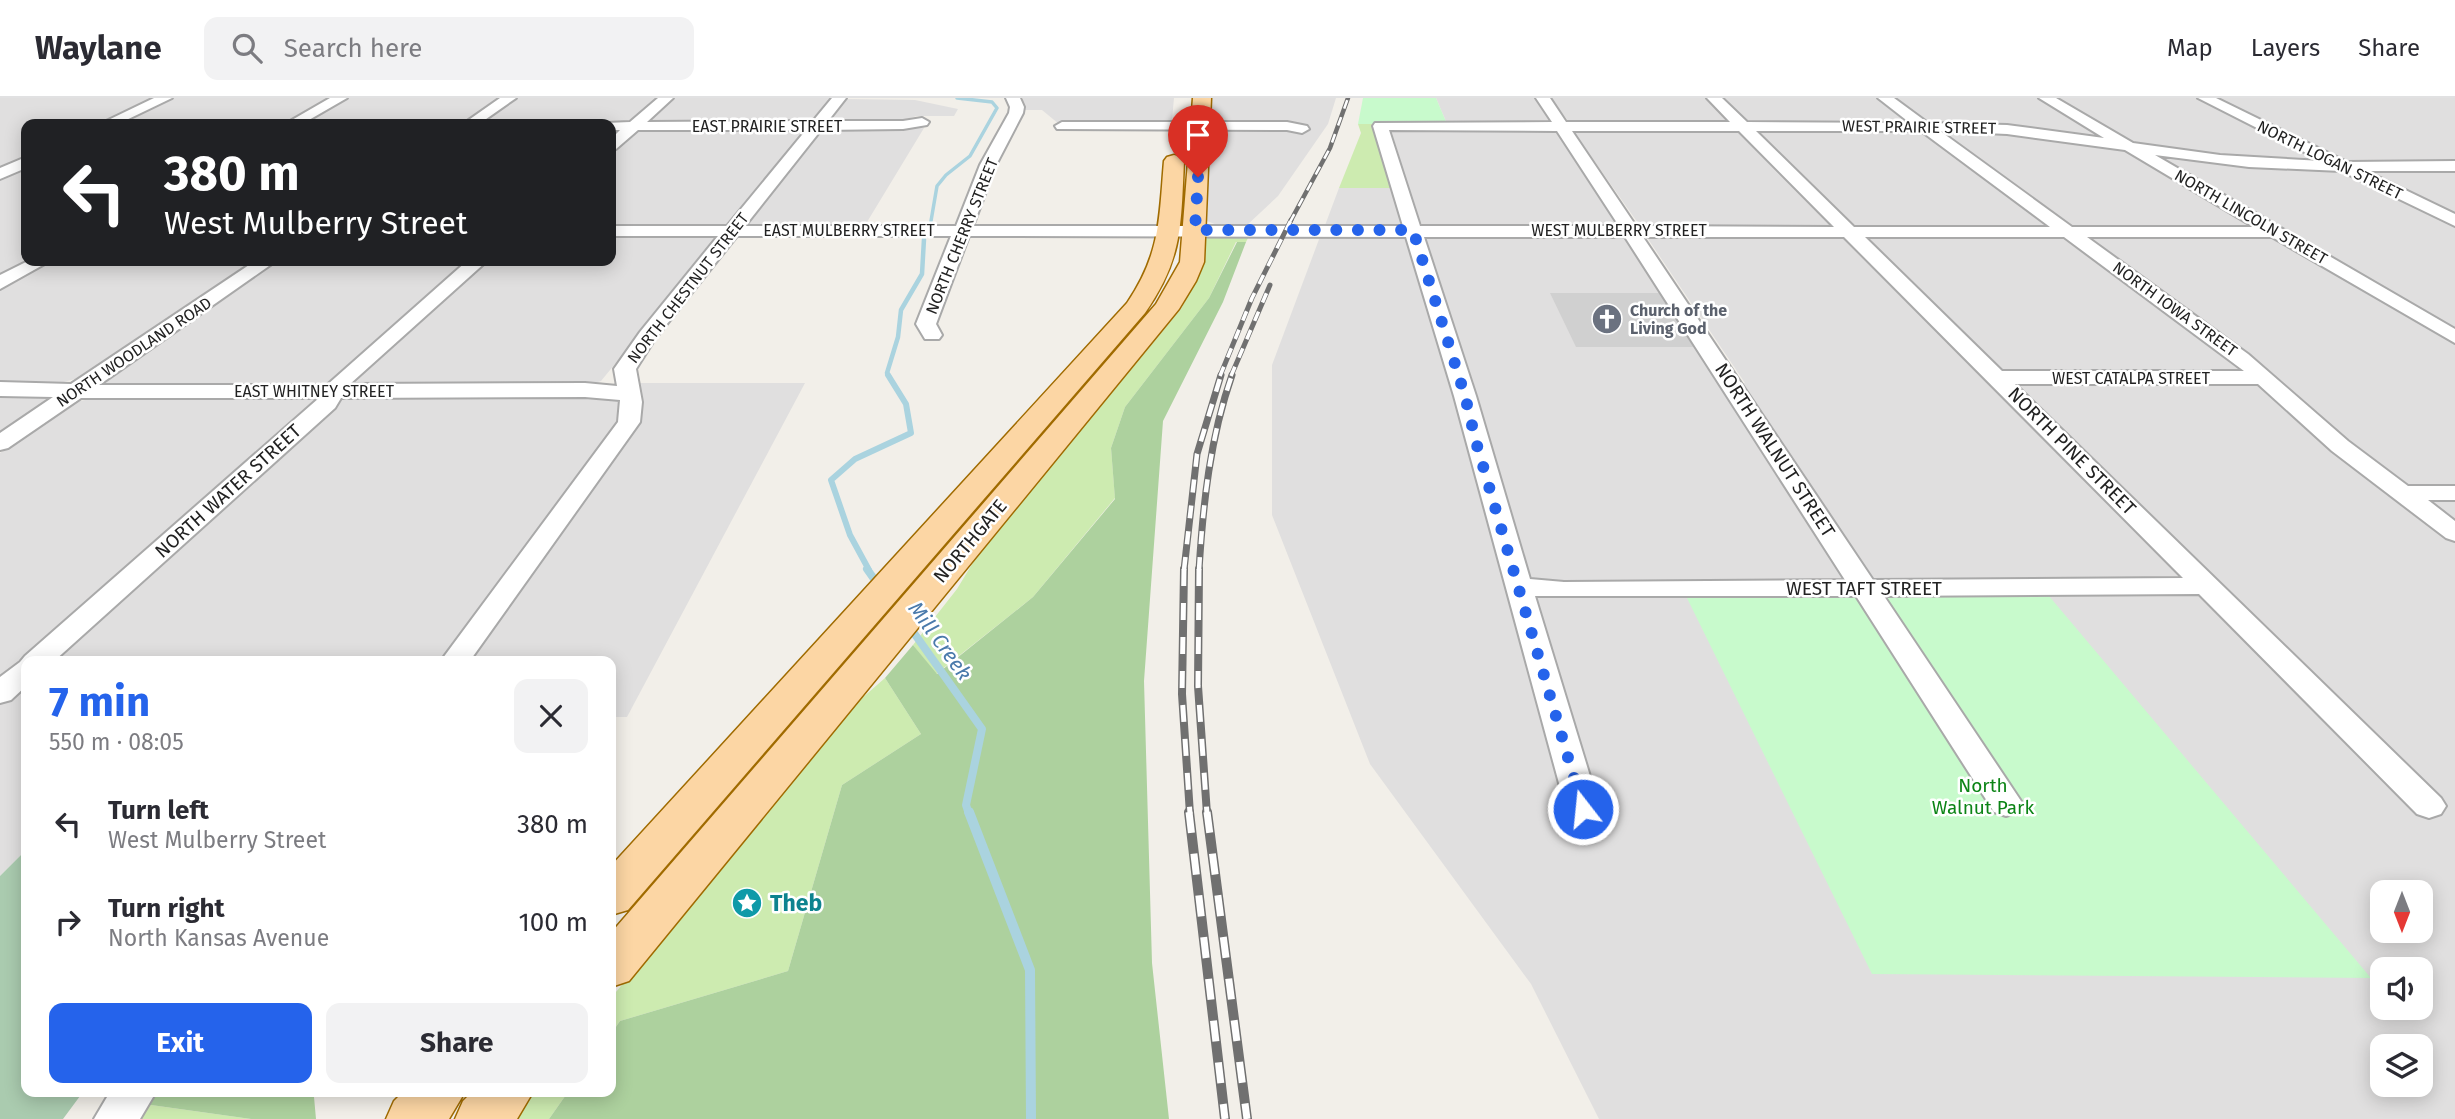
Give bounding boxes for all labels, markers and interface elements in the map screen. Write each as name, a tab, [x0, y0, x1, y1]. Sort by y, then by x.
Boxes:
search box	[204, 17, 694, 80]
text: Waylane	[35, 28, 162, 68]
icon: search	[228, 29, 266, 67]
text: Search here	[284, 33, 423, 64]
text: Map	[2167, 34, 2213, 62]
text: Layers	[2251, 34, 2320, 62]
text: Share	[2358, 34, 2420, 62]
pin	[1168, 105, 1228, 177]
icon: arrive	[1179, 116, 1217, 154]
street label: WEST PRAIRIE STREET	[1842, 116, 1997, 138]
street label: EAST PRAIRIE STREET	[692, 117, 843, 136]
street label: NORTH LOGAN STREET	[2254, 117, 2406, 204]
text: 380 m	[164, 144, 300, 203]
icon: left	[49, 147, 140, 238]
street label: NORTH CHERRY STREET	[922, 154, 1002, 317]
street label: NORTH LINCOLN STREET	[2171, 166, 2331, 269]
text: West Mulberry Street	[164, 204, 468, 242]
street label: NORTH CHESTNUT STREET	[623, 209, 753, 367]
street label: EAST MULBERRY STREET	[763, 221, 936, 240]
street label: WEST MULBERRY STREET	[1531, 221, 1707, 240]
street label: NORTH IOWA STREET	[2109, 258, 2241, 361]
street label: NORTH WOODLAND ROAD	[53, 293, 215, 411]
place label: Church of the Living God	[1630, 301, 1727, 338]
church icon: Church of the Living God	[1590, 302, 1624, 336]
street label: NORTH WALNUT STREET	[1710, 359, 1840, 541]
street label: WEST CATALPA STREET	[2052, 369, 2211, 388]
street label: EAST WHITNEY STREET	[234, 382, 395, 401]
street label: NORTH PINE STREET	[2003, 382, 2141, 520]
street label: NORTH WATER STREET	[150, 419, 306, 563]
street label: NORTHGATE	[928, 495, 1012, 587]
street label: WEST TAFT STREET	[1786, 577, 1942, 600]
water label: Mill Creek	[903, 596, 977, 686]
text: 7 min	[49, 677, 150, 727]
button: close	[514, 679, 588, 753]
text: 550 m · 08:05	[49, 728, 184, 756]
position arrow	[1546, 772, 1620, 846]
park label: North Walnut Park	[1932, 774, 2034, 819]
text: Turn left	[108, 795, 209, 826]
icon: left	[49, 805, 87, 843]
text: 380 m	[517, 809, 588, 840]
text: West Mulberry Street	[108, 826, 326, 854]
north arrow	[2370, 880, 2432, 943]
map controls	[2370, 880, 2433, 1097]
place icon: Theb	[730, 886, 764, 920]
place label: Theb	[770, 889, 822, 917]
text: Turn right	[108, 893, 225, 924]
icon: right	[49, 903, 87, 941]
text: 100 m	[519, 907, 588, 938]
text: North Kansas Avenue	[108, 924, 329, 952]
button: sound	[2370, 957, 2433, 1020]
button: Exit	[49, 1003, 312, 1083]
button: Share	[326, 1003, 588, 1083]
button: layers	[2370, 1034, 2433, 1097]

